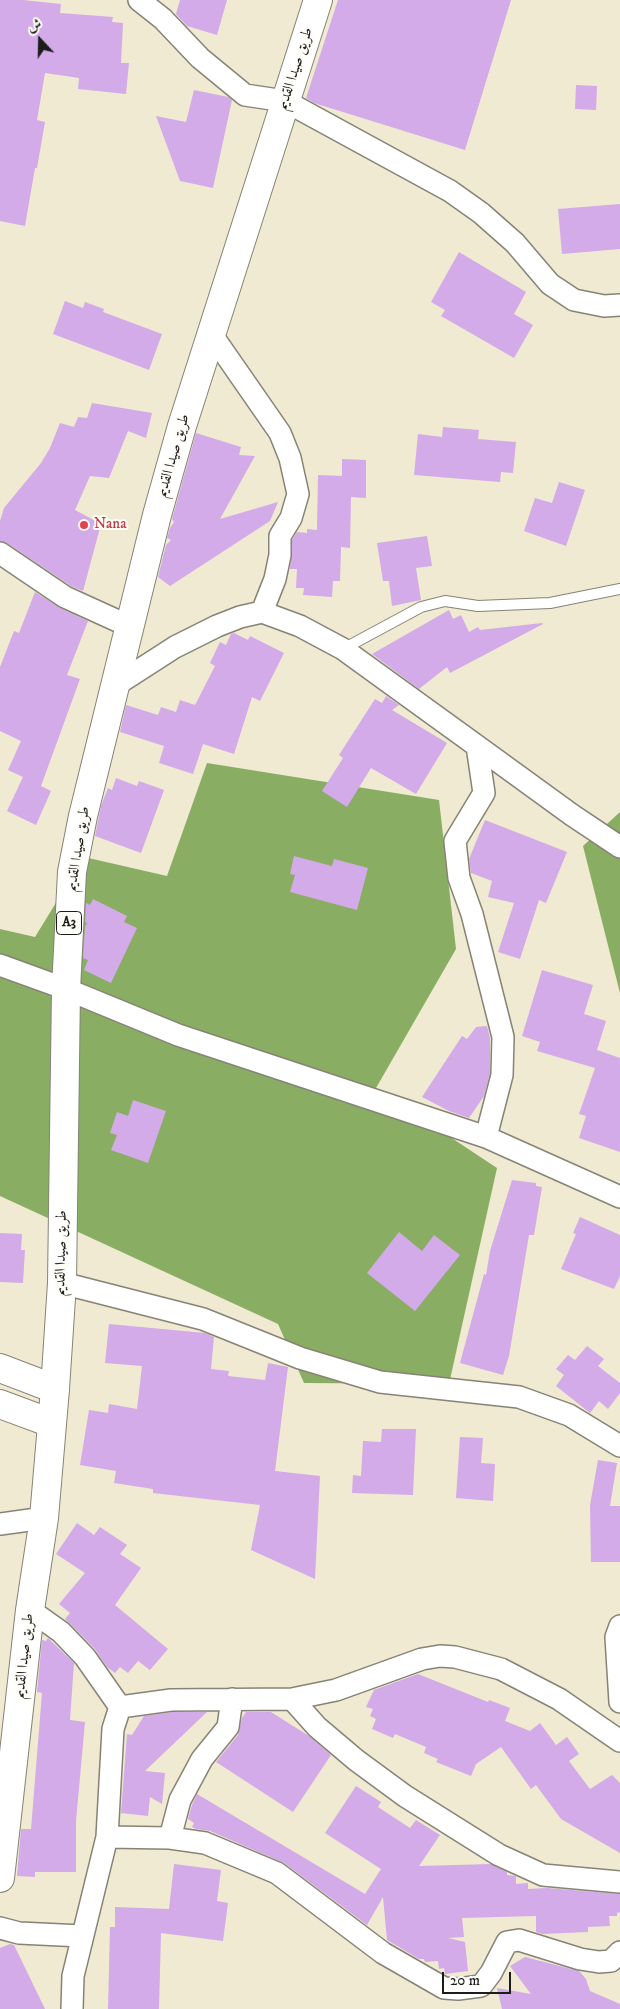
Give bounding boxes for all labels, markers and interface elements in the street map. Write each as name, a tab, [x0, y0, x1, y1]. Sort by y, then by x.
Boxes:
north arrow	[15, 15, 65, 65]
text: ش	[25, 15, 44, 37]
street label: طريق صيدا القديم	[274, 25, 318, 113]
street label: طريق صيدا القديم	[154, 412, 194, 500]
place label: Nana	[94, 516, 127, 534]
marker: Nana	[78, 519, 90, 531]
street label: طريق صيدا القديم	[63, 805, 95, 893]
road number: A3	[56, 911, 82, 934]
street label: طريق صيدا القديم	[52, 1210, 72, 1296]
street label: طريق صيدا القديم	[12, 1612, 38, 1700]
scale bar	[445, 1962, 514, 1994]
text: 20 m	[450, 1971, 480, 1990]

